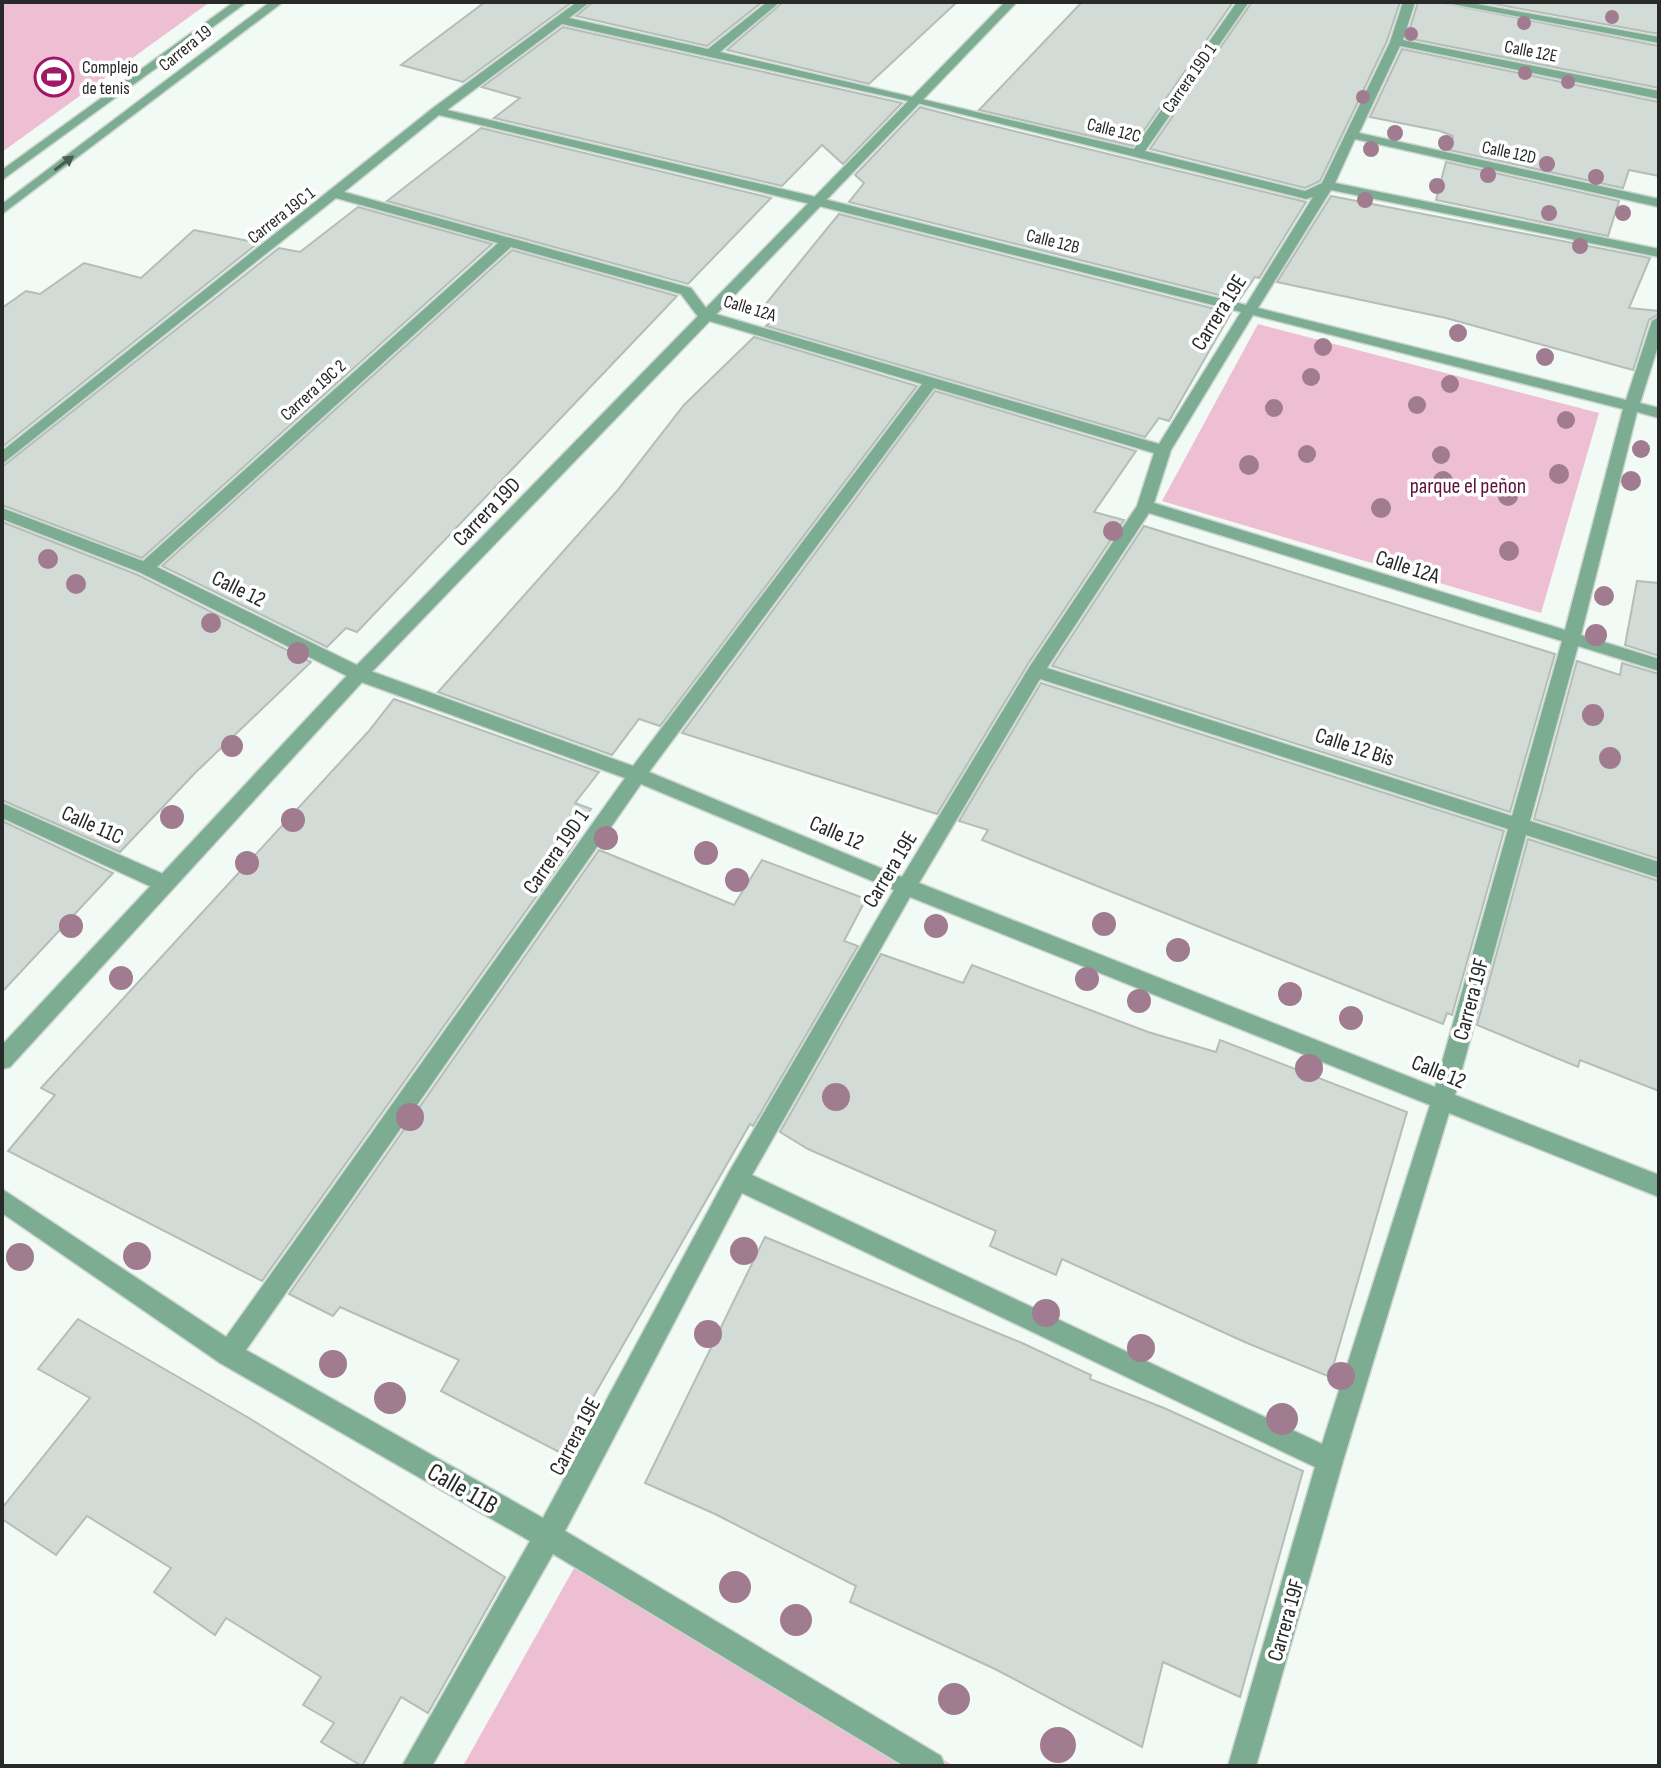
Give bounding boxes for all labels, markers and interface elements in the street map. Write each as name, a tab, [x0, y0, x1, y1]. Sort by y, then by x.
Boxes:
street label: Carrera 19	[155, 21, 216, 76]
street label: Calle 12E	[1503, 36, 1559, 67]
street label: Carrera 19D 1	[1158, 39, 1221, 117]
sports icon: Complejo de tenis	[33, 56, 75, 98]
place label: Complejo de tenis	[82, 57, 138, 99]
street label: Calle 12C	[1085, 114, 1143, 147]
street label: Calle 12D	[1480, 137, 1538, 168]
one-way arrow	[54, 156, 74, 172]
street label: Carrera 19C 1	[244, 182, 320, 248]
street label: Calle 12B	[1024, 225, 1082, 258]
street label: Carrera 19E	[1185, 270, 1253, 356]
street label: Calle 12A	[721, 291, 779, 326]
street label: Carrera 19C 2	[276, 356, 350, 425]
street label: Carrera 19D	[447, 472, 527, 552]
park label: parque el peñon	[1410, 473, 1526, 500]
street label: Calle 12A	[1372, 544, 1444, 591]
street label: Calle 12	[207, 565, 270, 614]
street label: Calle 12 Bis	[1312, 722, 1398, 773]
street label: Calle 11C	[57, 800, 128, 851]
street label: Carrera 19D 1	[517, 804, 595, 899]
street label: Calle 12	[805, 810, 868, 857]
street label: Carrera 19E	[857, 827, 924, 913]
street label: Carrera 19F	[1448, 955, 1495, 1043]
street label: Calle 12	[1407, 1049, 1470, 1095]
street label: Carrera 19E	[544, 1393, 607, 1480]
street label: Calle 11B	[421, 1457, 503, 1522]
street label: Carrera 19F	[1262, 1576, 1311, 1664]

